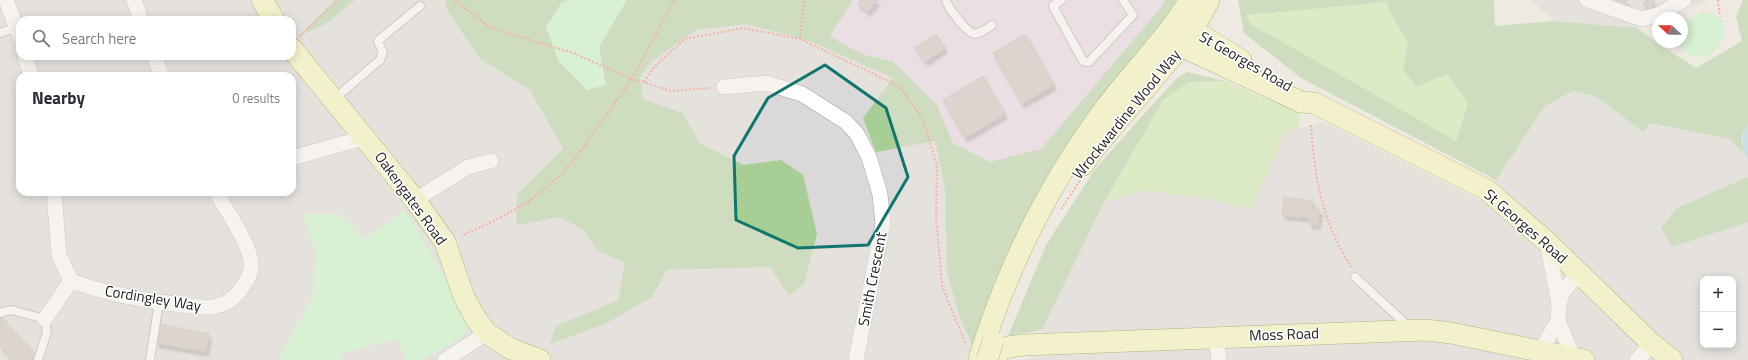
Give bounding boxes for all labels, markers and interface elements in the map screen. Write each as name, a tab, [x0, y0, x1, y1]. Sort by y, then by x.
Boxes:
north arrow	[1652, 12, 1688, 48]
search box	[16, 16, 296, 60]
street label: St Georges Road	[1195, 25, 1297, 97]
icon: search	[30, 27, 52, 49]
text: Search here	[62, 27, 136, 50]
street label: Wrockwardine Wood Way	[1066, 44, 1186, 184]
text: Nearby	[32, 85, 85, 111]
text: 0 results	[232, 88, 280, 108]
street label: Oakengates Road	[369, 146, 453, 250]
street label: St Georges Road	[1479, 183, 1573, 269]
street label: Smith Crescent	[852, 229, 893, 328]
map controls	[1700, 276, 1736, 348]
button: +	[1700, 276, 1736, 312]
street label: Cordingley Way	[103, 279, 203, 317]
button: −	[1700, 312, 1736, 348]
street label: Moss Road	[1249, 321, 1319, 347]

